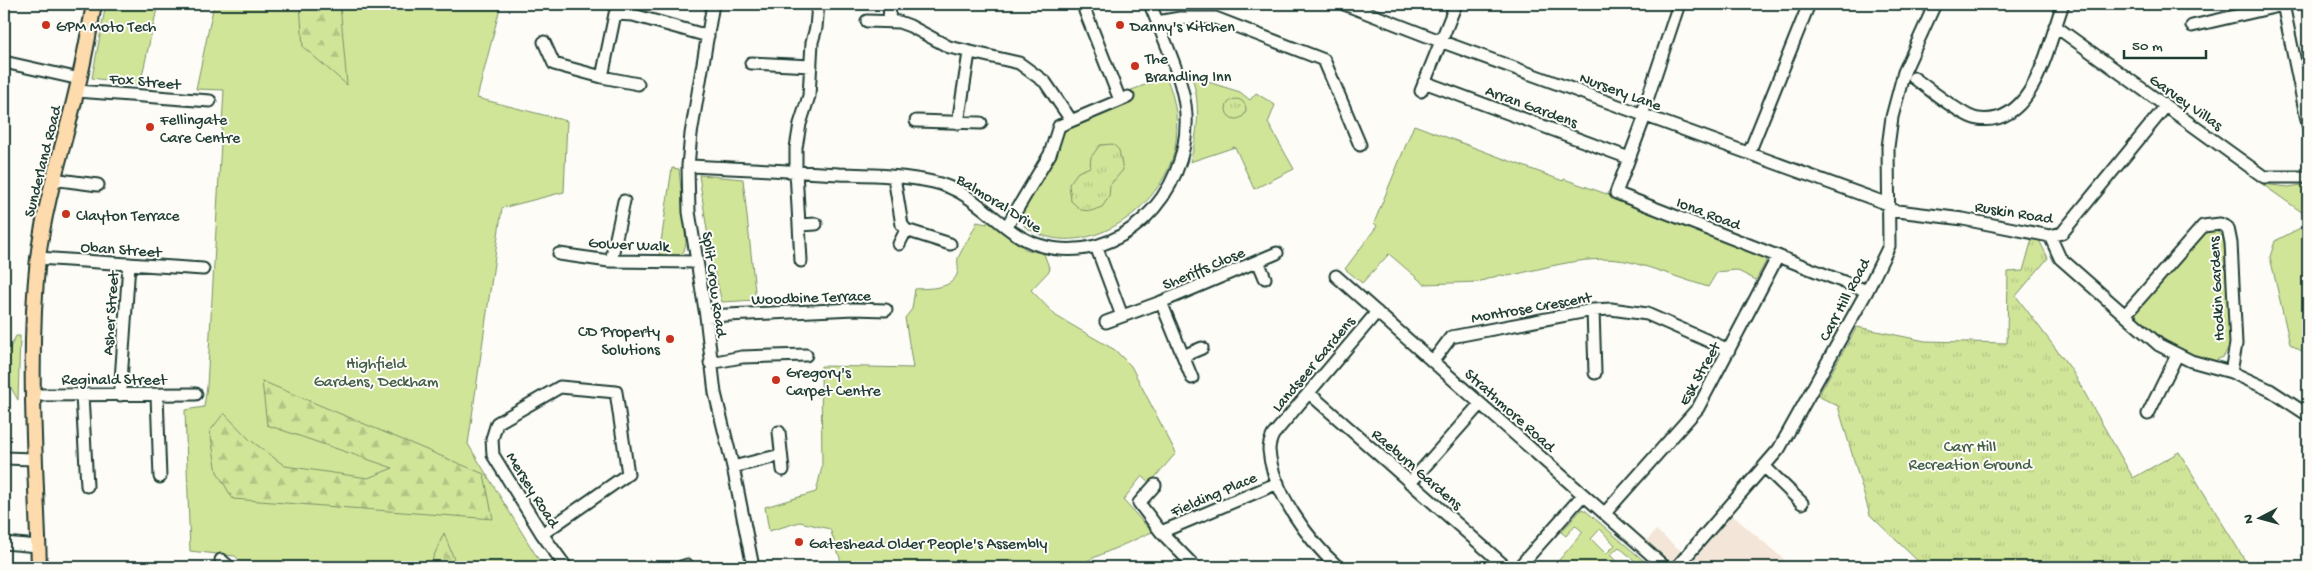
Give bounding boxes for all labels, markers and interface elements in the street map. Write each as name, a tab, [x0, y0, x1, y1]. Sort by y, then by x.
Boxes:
marker: GPM Moto Tech	[40, 19, 52, 31]
place label: GPM Moto Tech	[56, 19, 157, 38]
marker: Danny's Kitchen	[1114, 19, 1126, 31]
place label: Danny's Kitchen	[1129, 19, 1235, 38]
scale bar	[2124, 28, 2207, 60]
text: 50 m	[2132, 38, 2163, 56]
place label: The Brandling Inn	[1144, 51, 1232, 88]
marker: The Brandling Inn	[1129, 60, 1141, 72]
street label: Nursery Lane	[1576, 70, 1664, 117]
street label: Fox Street	[107, 71, 183, 96]
street label: Garvey Villas	[2144, 71, 2226, 137]
street label: Arran Gardens	[1482, 83, 1581, 134]
street label: Sunderland Road	[21, 103, 68, 219]
place label: Fellingate Care Centre	[159, 112, 241, 149]
marker: Fellingate Care Centre	[144, 121, 156, 133]
street label: Balmoral Drive	[951, 171, 1045, 239]
street label: Iona Road	[1673, 194, 1744, 237]
street label: Ruskin Road	[1973, 199, 2055, 230]
marker: Clayton Terrace	[60, 208, 72, 220]
place label: Clayton Terrace	[76, 208, 180, 227]
street label: Split Crow Road	[696, 230, 730, 340]
street label: Gower Walk	[588, 235, 672, 258]
street label: Hodkin Gardens	[2206, 235, 2231, 342]
street label: Oban Street	[80, 239, 163, 264]
street label: Sheriffs Close	[1160, 244, 1249, 296]
street label: Carr Hill Road	[1816, 255, 1877, 345]
street label: Asher Street	[100, 269, 125, 356]
street label: Woodbine Terrace	[751, 288, 872, 311]
street label: Montrose Crescent	[1470, 289, 1595, 329]
street label: Landseer Gardens	[1269, 313, 1361, 417]
place label: CD Property Solutions	[578, 324, 661, 361]
marker: CD Property Solutions	[664, 333, 676, 345]
street label: Esk Street	[1676, 338, 1727, 410]
park label: Highfield Gardens, Deckham	[314, 356, 439, 393]
place label: Gregory's Carpet Centre	[786, 365, 881, 402]
street label: Strathmore Road	[1459, 366, 1559, 459]
street label: Reginald Street	[61, 372, 168, 391]
marker: Gregory's Carpet Centre	[770, 374, 782, 386]
street label: Raeburn Gardens	[1366, 426, 1466, 516]
park label: Carr Hill Recreation Ground	[1908, 439, 2033, 476]
street label: Mersey Road	[500, 449, 563, 534]
street label: Fielding Place	[1168, 469, 1261, 523]
north arrow	[2234, 494, 2284, 544]
text: N	[2241, 514, 2258, 525]
marker: Gateshead Older People's Assembly	[793, 536, 805, 548]
place label: Gateshead Older People's Assembly	[809, 536, 1047, 555]

